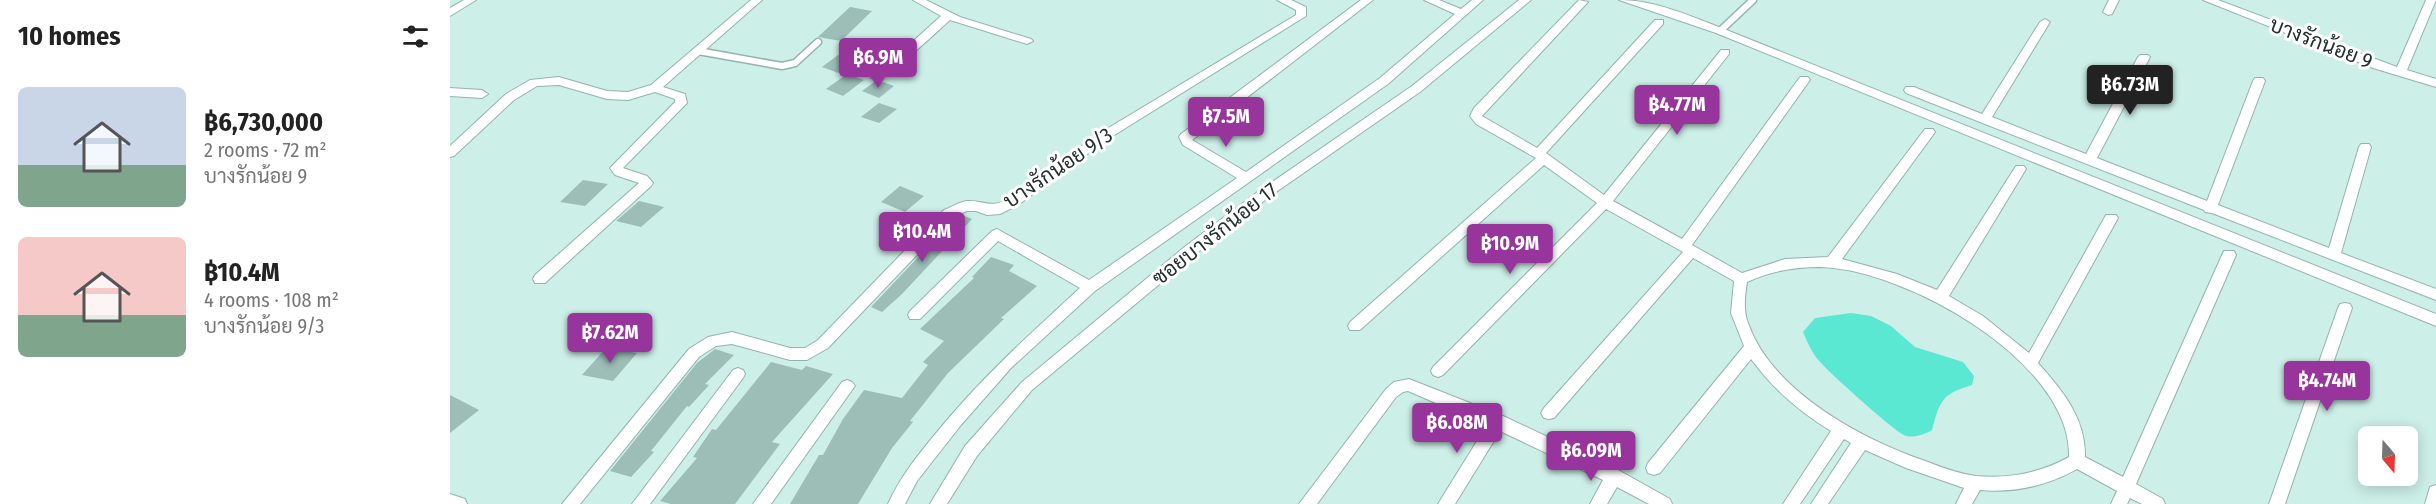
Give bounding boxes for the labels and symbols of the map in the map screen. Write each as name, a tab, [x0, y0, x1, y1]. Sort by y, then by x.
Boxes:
street label: บางรักน้อย 9	[2266, 11, 2376, 75]
pin: ฿6.9M	[836, 38, 920, 89]
pin: ฿6.73M	[2081, 65, 2179, 116]
pin: ฿4.77M	[1628, 85, 1726, 136]
pin: ฿7.5M	[1184, 97, 1268, 148]
street label: บางรักน้อย 9/3	[998, 122, 1118, 214]
street label: ซอยบางรักน้อย 17	[1147, 177, 1283, 291]
pin: ฿10.4M	[873, 212, 971, 263]
pin: ฿10.9M	[1461, 224, 1559, 275]
pin: ฿7.62M	[561, 313, 659, 364]
pin: ฿4.74M	[2278, 361, 2376, 412]
pin: ฿6.08M	[1408, 403, 1506, 454]
north arrow	[2358, 426, 2418, 486]
pin: ฿6.09M	[1542, 431, 1640, 482]

